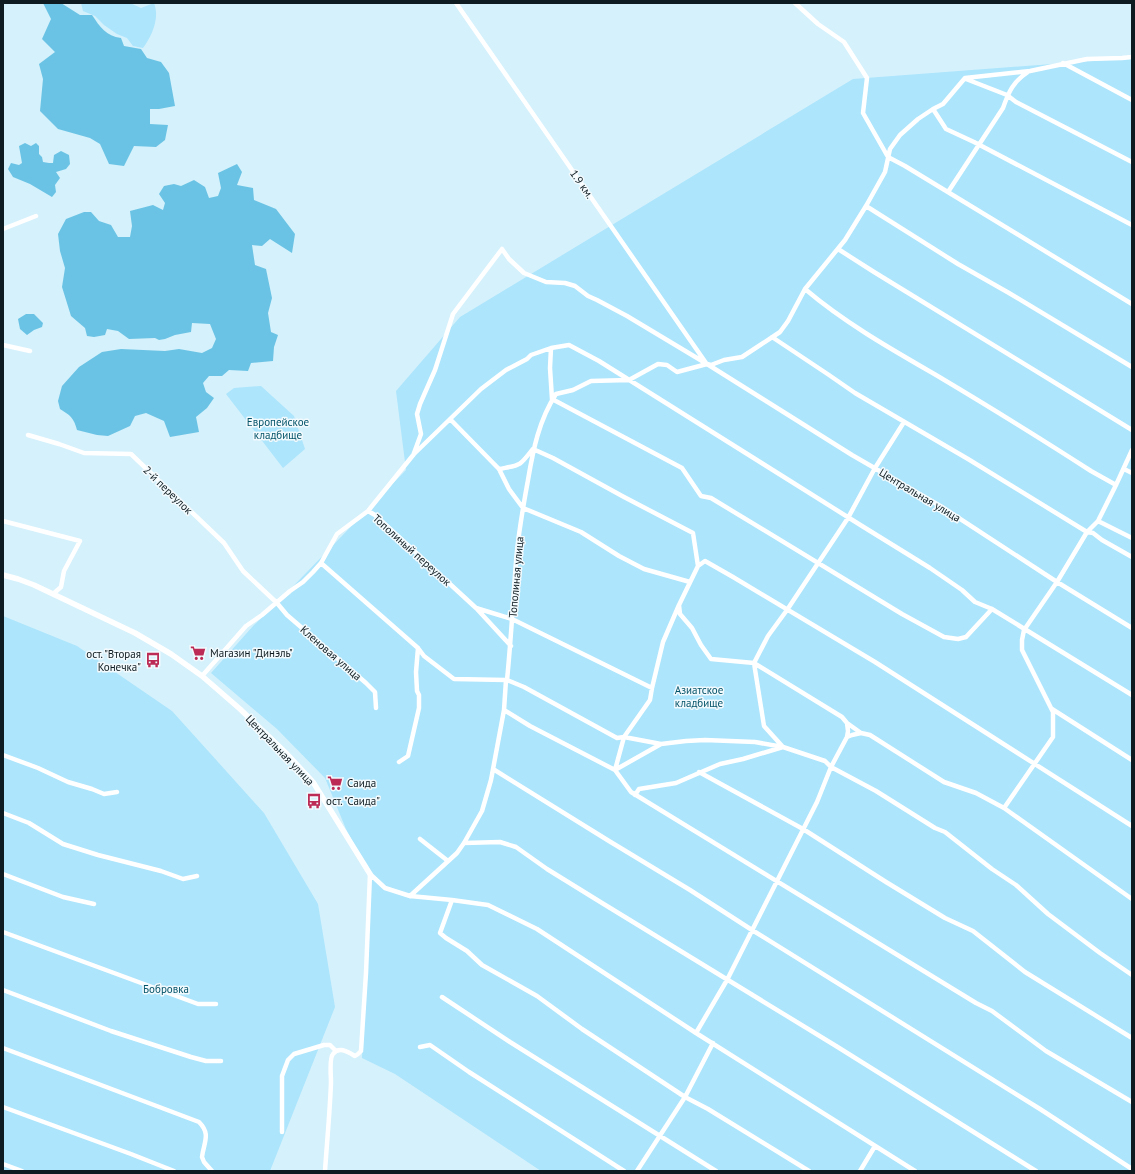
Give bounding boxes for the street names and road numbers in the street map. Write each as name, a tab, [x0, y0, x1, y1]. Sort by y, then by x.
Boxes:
street label: 1.9 км.	[567, 167, 597, 201]
street label: 2-й переулок	[140, 463, 196, 518]
street label: Центральная улица	[877, 465, 963, 525]
street label: Тополиный переулок	[370, 511, 455, 589]
street label: Тополиная улица	[505, 536, 527, 618]
street label: Кленовая улица	[297, 623, 365, 683]
street label: Центральная улица	[243, 712, 317, 788]

